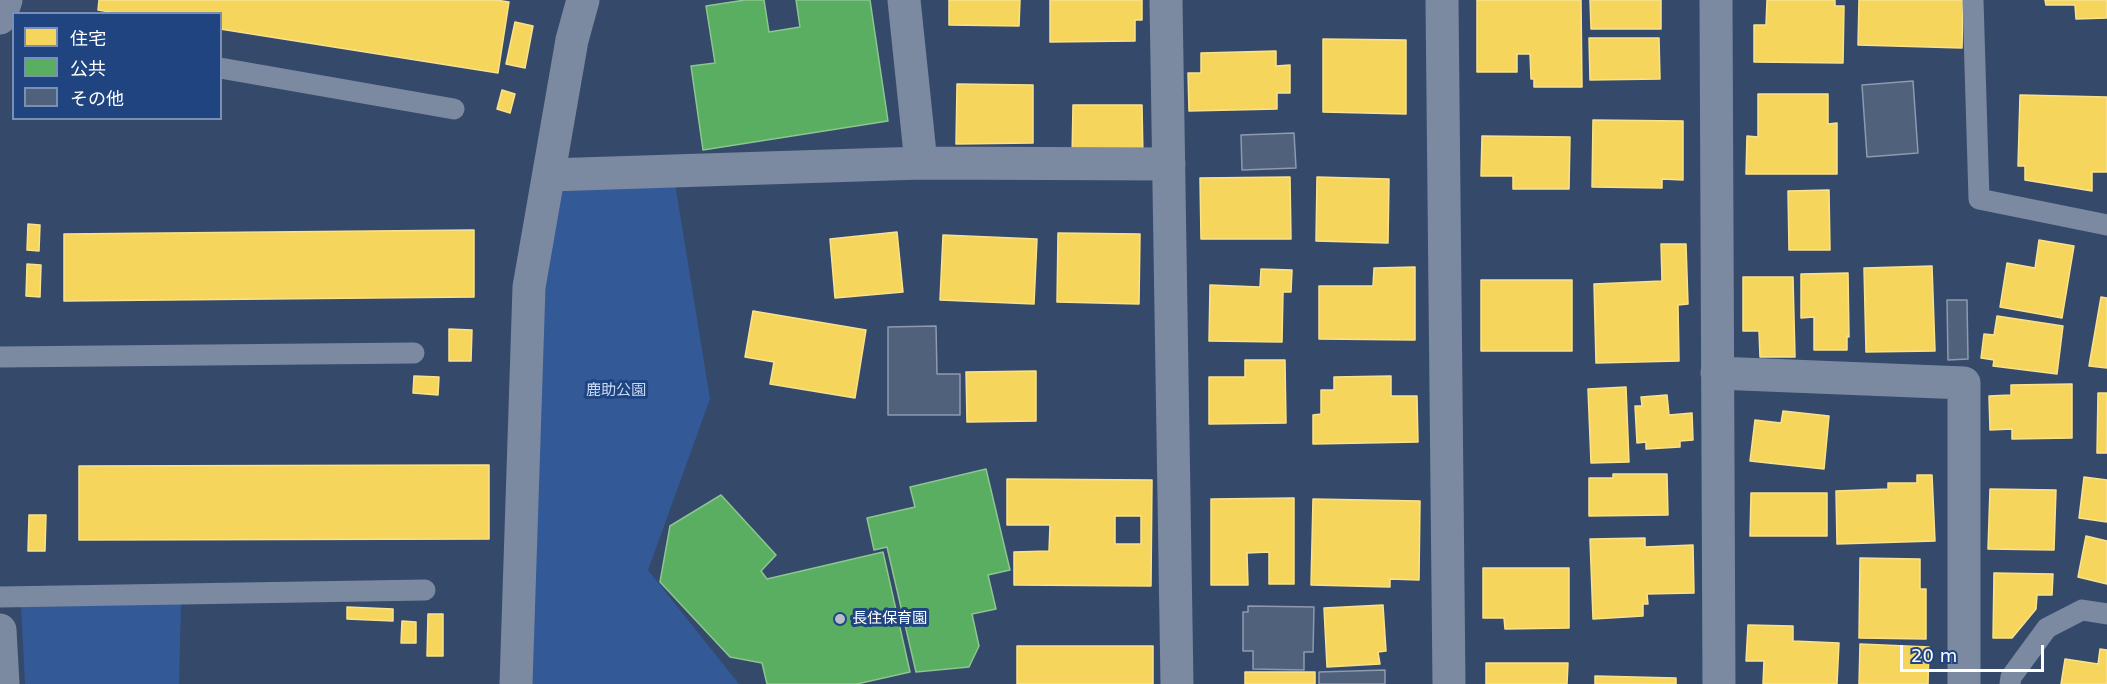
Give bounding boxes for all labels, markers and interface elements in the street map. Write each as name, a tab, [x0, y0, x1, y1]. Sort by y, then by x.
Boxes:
legend	[12, 12, 222, 120]
text: 住宅	[70, 28, 106, 49]
text: 公共	[70, 58, 106, 79]
text: その他	[70, 88, 124, 109]
park label: 鹿助公園	[586, 382, 646, 400]
place label: 長住保育園	[852, 610, 927, 628]
marker: 長住保育園	[833, 612, 847, 626]
scale bar	[1903, 633, 2047, 671]
text: 20 m	[1911, 645, 1957, 666]

